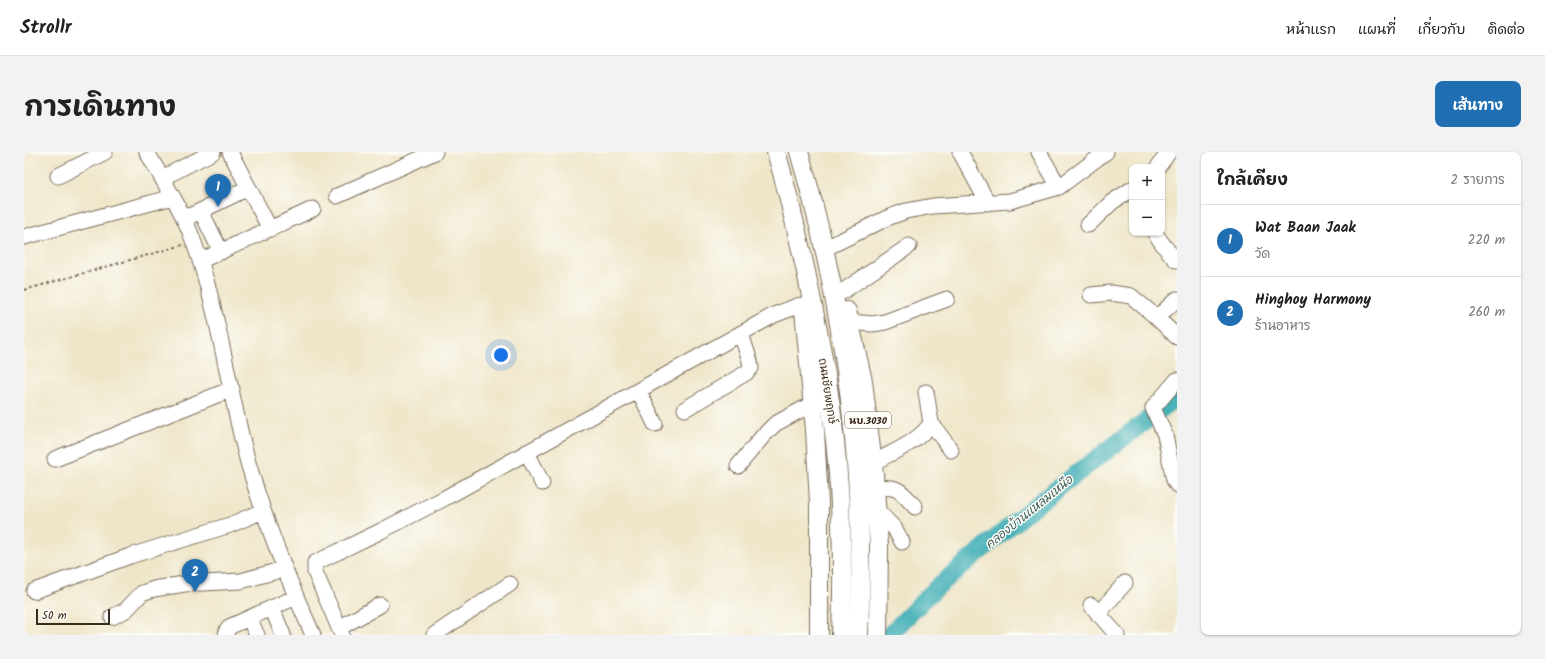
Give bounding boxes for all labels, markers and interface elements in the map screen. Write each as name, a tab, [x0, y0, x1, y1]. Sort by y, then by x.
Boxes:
text: Strollr	[20, 13, 72, 43]
text: หน้าแรก	[1286, 19, 1336, 41]
text: แผนที่	[1358, 19, 1396, 41]
text: เกี่ยวกับ	[1418, 19, 1465, 41]
text: ติดต่อ	[1487, 19, 1525, 41]
button: เส้นทาง	[1435, 81, 1521, 127]
text: การเดินทาง	[24, 86, 176, 131]
map controls	[1129, 164, 1165, 236]
button: +	[1129, 164, 1165, 200]
text: ใกล้เคียง	[1217, 167, 1288, 194]
text: 2 รายการ	[1451, 170, 1505, 191]
pin: 1	[205, 174, 231, 207]
button: −	[1129, 200, 1165, 236]
text: Wat Baan Jaak	[1255, 216, 1356, 240]
text: 1	[1228, 230, 1232, 251]
text: 220 m	[1468, 230, 1505, 251]
text: วัด	[1255, 244, 1270, 265]
text: Hinghoy Harmony	[1255, 288, 1371, 312]
text: 2	[1226, 302, 1234, 323]
text: 260 m	[1468, 302, 1505, 323]
text: ร้านอาหาร	[1255, 316, 1311, 337]
your location	[491, 345, 511, 365]
street label: ถนนชัยพฤกษ์	[813, 357, 841, 426]
road number: นบ.3030	[845, 412, 891, 428]
water label: คลองบ้านแหลมเหนือ	[981, 470, 1078, 554]
pin: 2	[182, 559, 208, 592]
scale bar	[36, 607, 110, 626]
text: 50 m	[42, 607, 67, 625]

